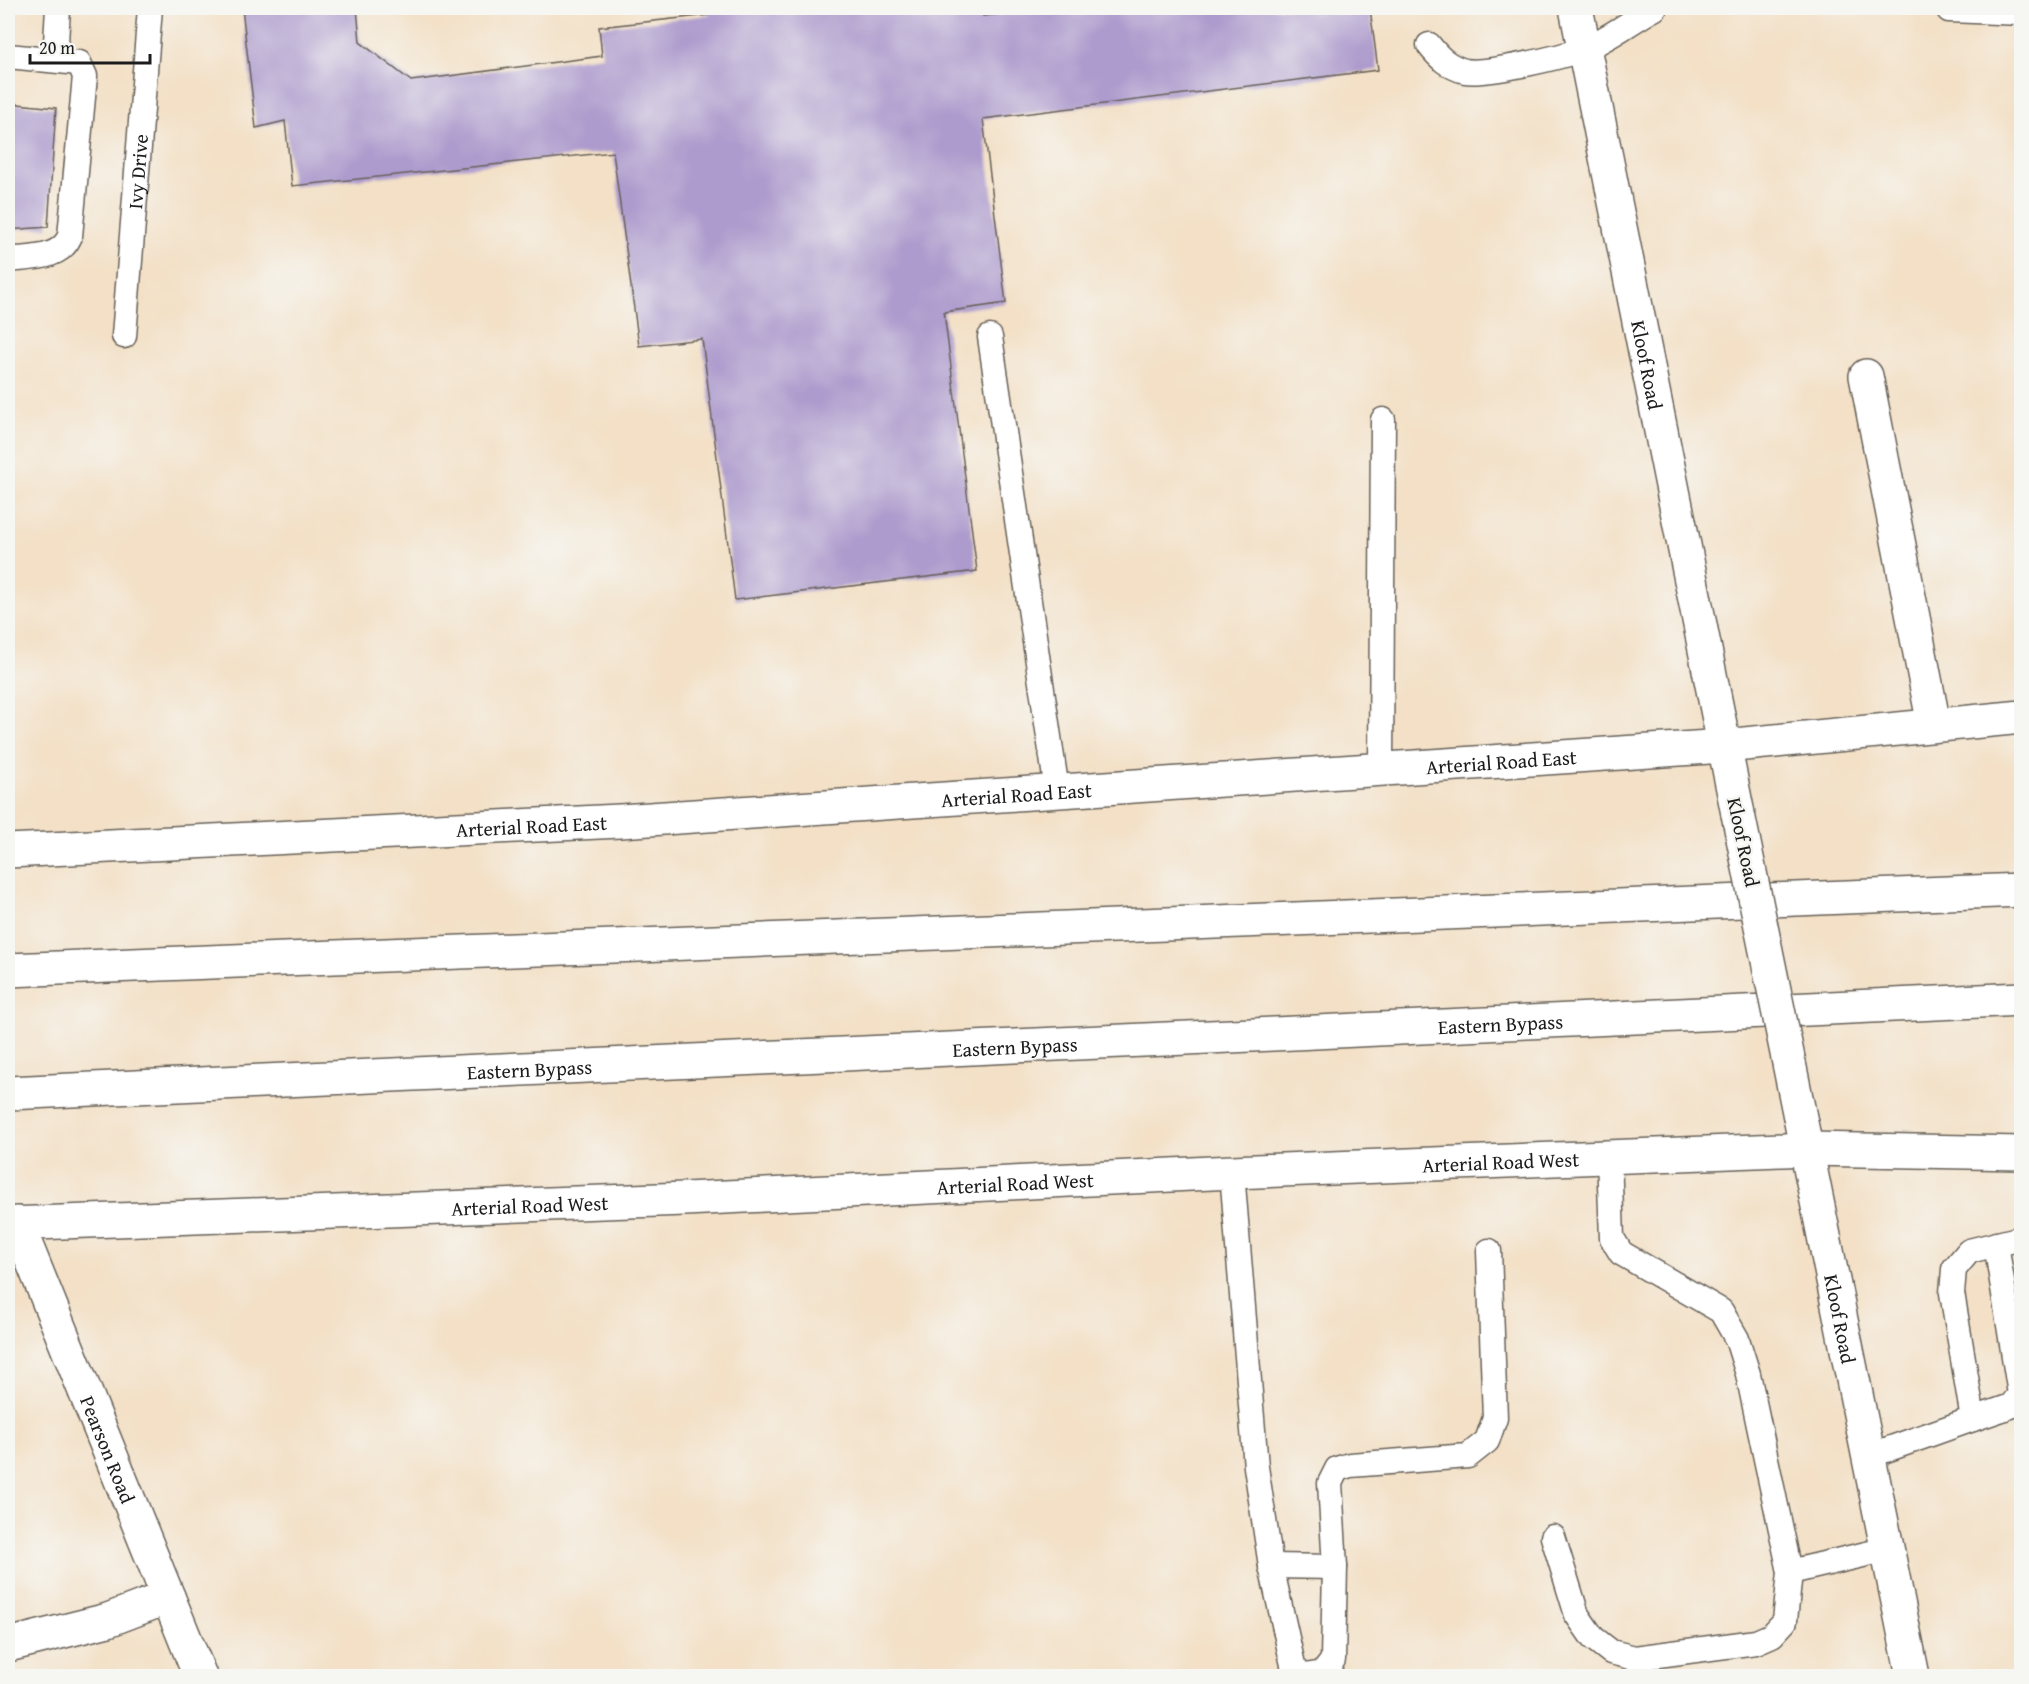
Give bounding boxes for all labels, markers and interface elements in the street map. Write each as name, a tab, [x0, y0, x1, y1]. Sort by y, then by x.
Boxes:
scale bar	[30, 27, 150, 65]
text: 20 m	[39, 34, 75, 61]
street label: Ivy Drive	[120, 133, 154, 210]
street label: Kloof Road	[1625, 318, 1671, 412]
street label: Arterial Road East	[1425, 742, 1578, 781]
street label: Arterial Road East	[940, 774, 1093, 814]
street label: Kloof Road	[1720, 795, 1768, 890]
street label: Arterial Road East	[455, 807, 608, 844]
street label: Eastern Bypass	[1437, 1006, 1564, 1041]
street label: Eastern Bypass	[952, 1029, 1078, 1063]
street label: Eastern Bypass	[466, 1051, 593, 1086]
street label: Arterial Road West	[1422, 1144, 1580, 1179]
street label: Arterial Road West	[936, 1164, 1094, 1201]
street label: Arterial Road West	[451, 1187, 609, 1222]
street label: Kloof Road	[1818, 1272, 1864, 1366]
street label: Pearson Road	[74, 1391, 143, 1508]

